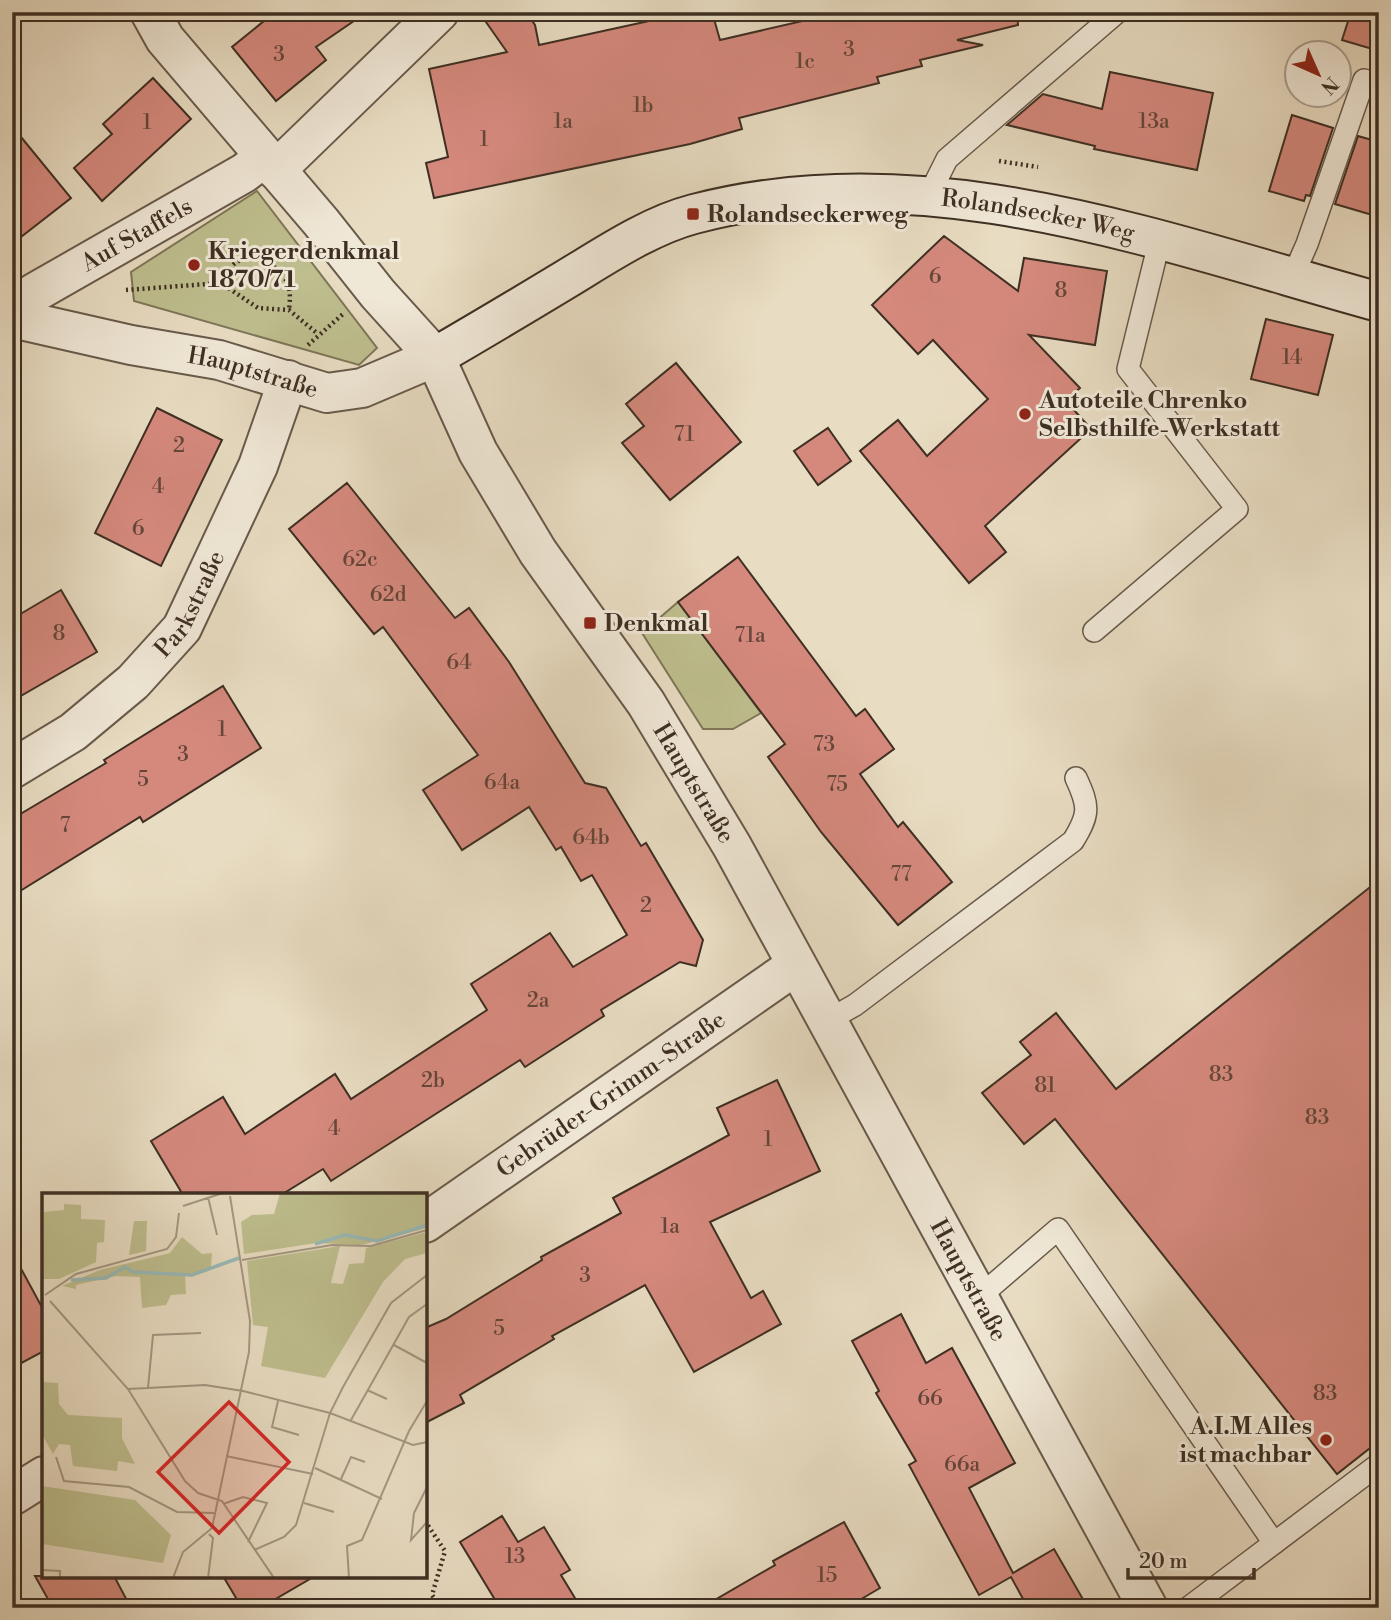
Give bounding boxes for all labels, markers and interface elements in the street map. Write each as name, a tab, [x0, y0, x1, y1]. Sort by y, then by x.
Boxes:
house number: 3	[843, 37, 855, 63]
north arrow	[1282, 38, 1352, 108]
house number: 3	[273, 42, 285, 68]
house number: 1c	[795, 49, 815, 75]
text: N	[1316, 72, 1343, 99]
house number: 1b	[632, 93, 654, 119]
house number: 1a	[553, 109, 573, 135]
house number: 13a	[1138, 109, 1170, 135]
house number: 1	[142, 110, 152, 136]
house number: 1	[479, 127, 489, 153]
street label: Rolandsecker Weg	[940, 184, 1138, 249]
street label: Auf Staffels	[75, 192, 198, 279]
place label: Rolandseckerweg	[707, 200, 909, 230]
marker: Rolandseckerweg	[685, 206, 701, 222]
place label: Kriegerdenkmal 1870/71	[208, 237, 399, 295]
marker: Kriegerdenkmal 1870/71	[186, 257, 202, 273]
house number: 6	[929, 264, 942, 290]
house number: 8	[1055, 278, 1067, 304]
street label: Hauptstraße	[185, 341, 322, 405]
house number: 14	[1282, 345, 1302, 371]
place label: Autoteile Chrenko Selbsthilfe-Werkstatt	[1038, 386, 1280, 444]
marker: Autoteile Chrenko Selbsthilfe-Werkstatt	[1017, 406, 1033, 422]
house number: 71	[674, 422, 694, 448]
house number: 2	[173, 433, 185, 459]
house number: 4	[152, 474, 164, 500]
house number: 6	[132, 516, 145, 542]
street label: Parkstraße	[148, 546, 232, 664]
house number: 62c	[342, 547, 378, 573]
house number: 62d	[370, 582, 406, 608]
place label: Denkmal	[604, 609, 708, 639]
marker: Denkmal	[582, 615, 598, 631]
house number: 8	[53, 621, 65, 647]
house number: 71a	[734, 623, 766, 649]
house number: 64	[446, 650, 472, 676]
house number: 1	[217, 717, 227, 743]
street label: Hauptstraße	[646, 718, 741, 849]
house number: 73	[813, 732, 835, 758]
house number: 3	[177, 742, 189, 768]
house number: 5	[137, 767, 149, 793]
house number: 64a	[484, 770, 521, 796]
house number: 75	[826, 772, 848, 798]
house number: 7	[60, 813, 71, 839]
house number: 64b	[572, 825, 610, 851]
house number: 77	[890, 862, 912, 888]
house number: 2	[640, 893, 652, 919]
house number: 2a	[527, 988, 550, 1014]
street label: Gebrüder-Grimm-Straße	[491, 1005, 731, 1185]
house number: 83	[1209, 1062, 1233, 1088]
house number: 2b	[421, 1068, 445, 1094]
house number: 81	[1034, 1073, 1056, 1099]
house number: 83	[1305, 1105, 1329, 1131]
house number: 4	[328, 1116, 340, 1142]
house number: 1	[763, 1127, 773, 1153]
inset map	[42, 1193, 427, 1578]
house number: 1a	[660, 1214, 680, 1240]
street label: Hauptstraße	[923, 1214, 1013, 1347]
house number: 3	[579, 1263, 591, 1289]
house number: 5	[493, 1316, 505, 1342]
house number: 83	[1313, 1381, 1337, 1407]
house number: 66	[917, 1386, 943, 1412]
place label: A.I.M Alles ist machbar	[1179, 1412, 1312, 1470]
marker: A.I.M Alles ist machbar	[1318, 1432, 1334, 1448]
house number: 66a	[944, 1452, 980, 1478]
scale bar	[1128, 1536, 1254, 1580]
house number: 13	[505, 1544, 525, 1570]
text: 20 m	[1139, 1549, 1188, 1575]
house number: 15	[817, 1563, 837, 1589]

